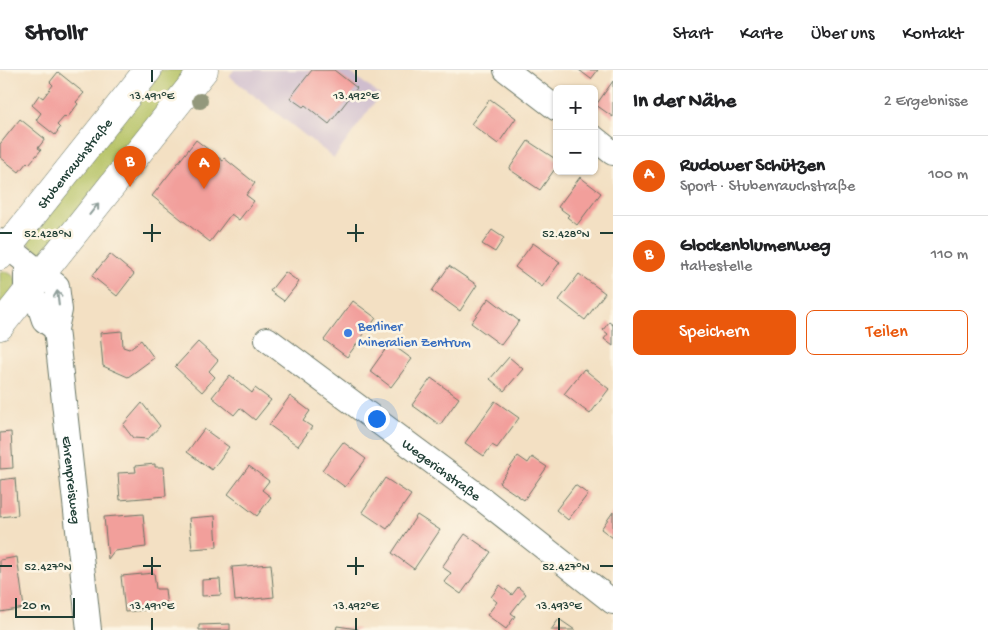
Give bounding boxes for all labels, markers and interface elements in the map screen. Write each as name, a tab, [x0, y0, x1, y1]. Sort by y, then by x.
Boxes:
text: Strollr	[25, 20, 86, 49]
text: Start	[673, 24, 712, 45]
text: Karte	[740, 24, 783, 45]
text: Über uns	[811, 24, 874, 45]
text: Kontakt	[902, 24, 963, 45]
map controls	[553, 85, 598, 175]
button: +	[553, 85, 598, 130]
text: 13.491°E	[129, 90, 175, 104]
text: 13.492°E	[332, 90, 379, 104]
text: In der Nähe	[633, 90, 736, 115]
text: 2 Ergebnisse	[884, 93, 968, 112]
street label: Stubenrauchstraße	[35, 115, 118, 213]
button: −	[553, 130, 598, 175]
pin: B	[114, 146, 146, 187]
pin: A	[188, 148, 220, 189]
text: Rudower Schützen	[680, 155, 825, 178]
text: A	[644, 166, 654, 185]
text: 100 m	[928, 166, 968, 185]
text: Sport · Stubenrauchstraße	[680, 178, 855, 197]
one-way arrow	[89, 203, 100, 216]
text: 52.428°N	[24, 228, 72, 242]
text: 52.428°N	[542, 228, 590, 242]
text: Glockenblumenweg	[680, 235, 831, 258]
text: B	[645, 246, 653, 265]
text: 110 m	[931, 246, 968, 265]
text: Haltestelle	[680, 258, 752, 277]
one-way arrow	[53, 290, 63, 306]
button: Speichern	[633, 310, 796, 355]
button: Teilen	[806, 310, 968, 355]
place label: Berliner Mineralien Zentrum	[357, 319, 471, 352]
marker: Berliner Mineralien Zentrum	[342, 327, 354, 339]
your location	[364, 406, 390, 432]
street label: Ehrenpreisweg	[57, 435, 83, 525]
street label: Wegerichstraße	[398, 436, 484, 506]
text: 52.427°N	[25, 561, 72, 575]
text: 52.427°N	[543, 561, 590, 575]
scale bar	[15, 595, 75, 618]
text: 20 m	[22, 598, 50, 615]
text: 13.491°E	[129, 600, 175, 614]
text: 13.492°E	[332, 600, 379, 614]
text: 13.493°E	[535, 600, 582, 614]

